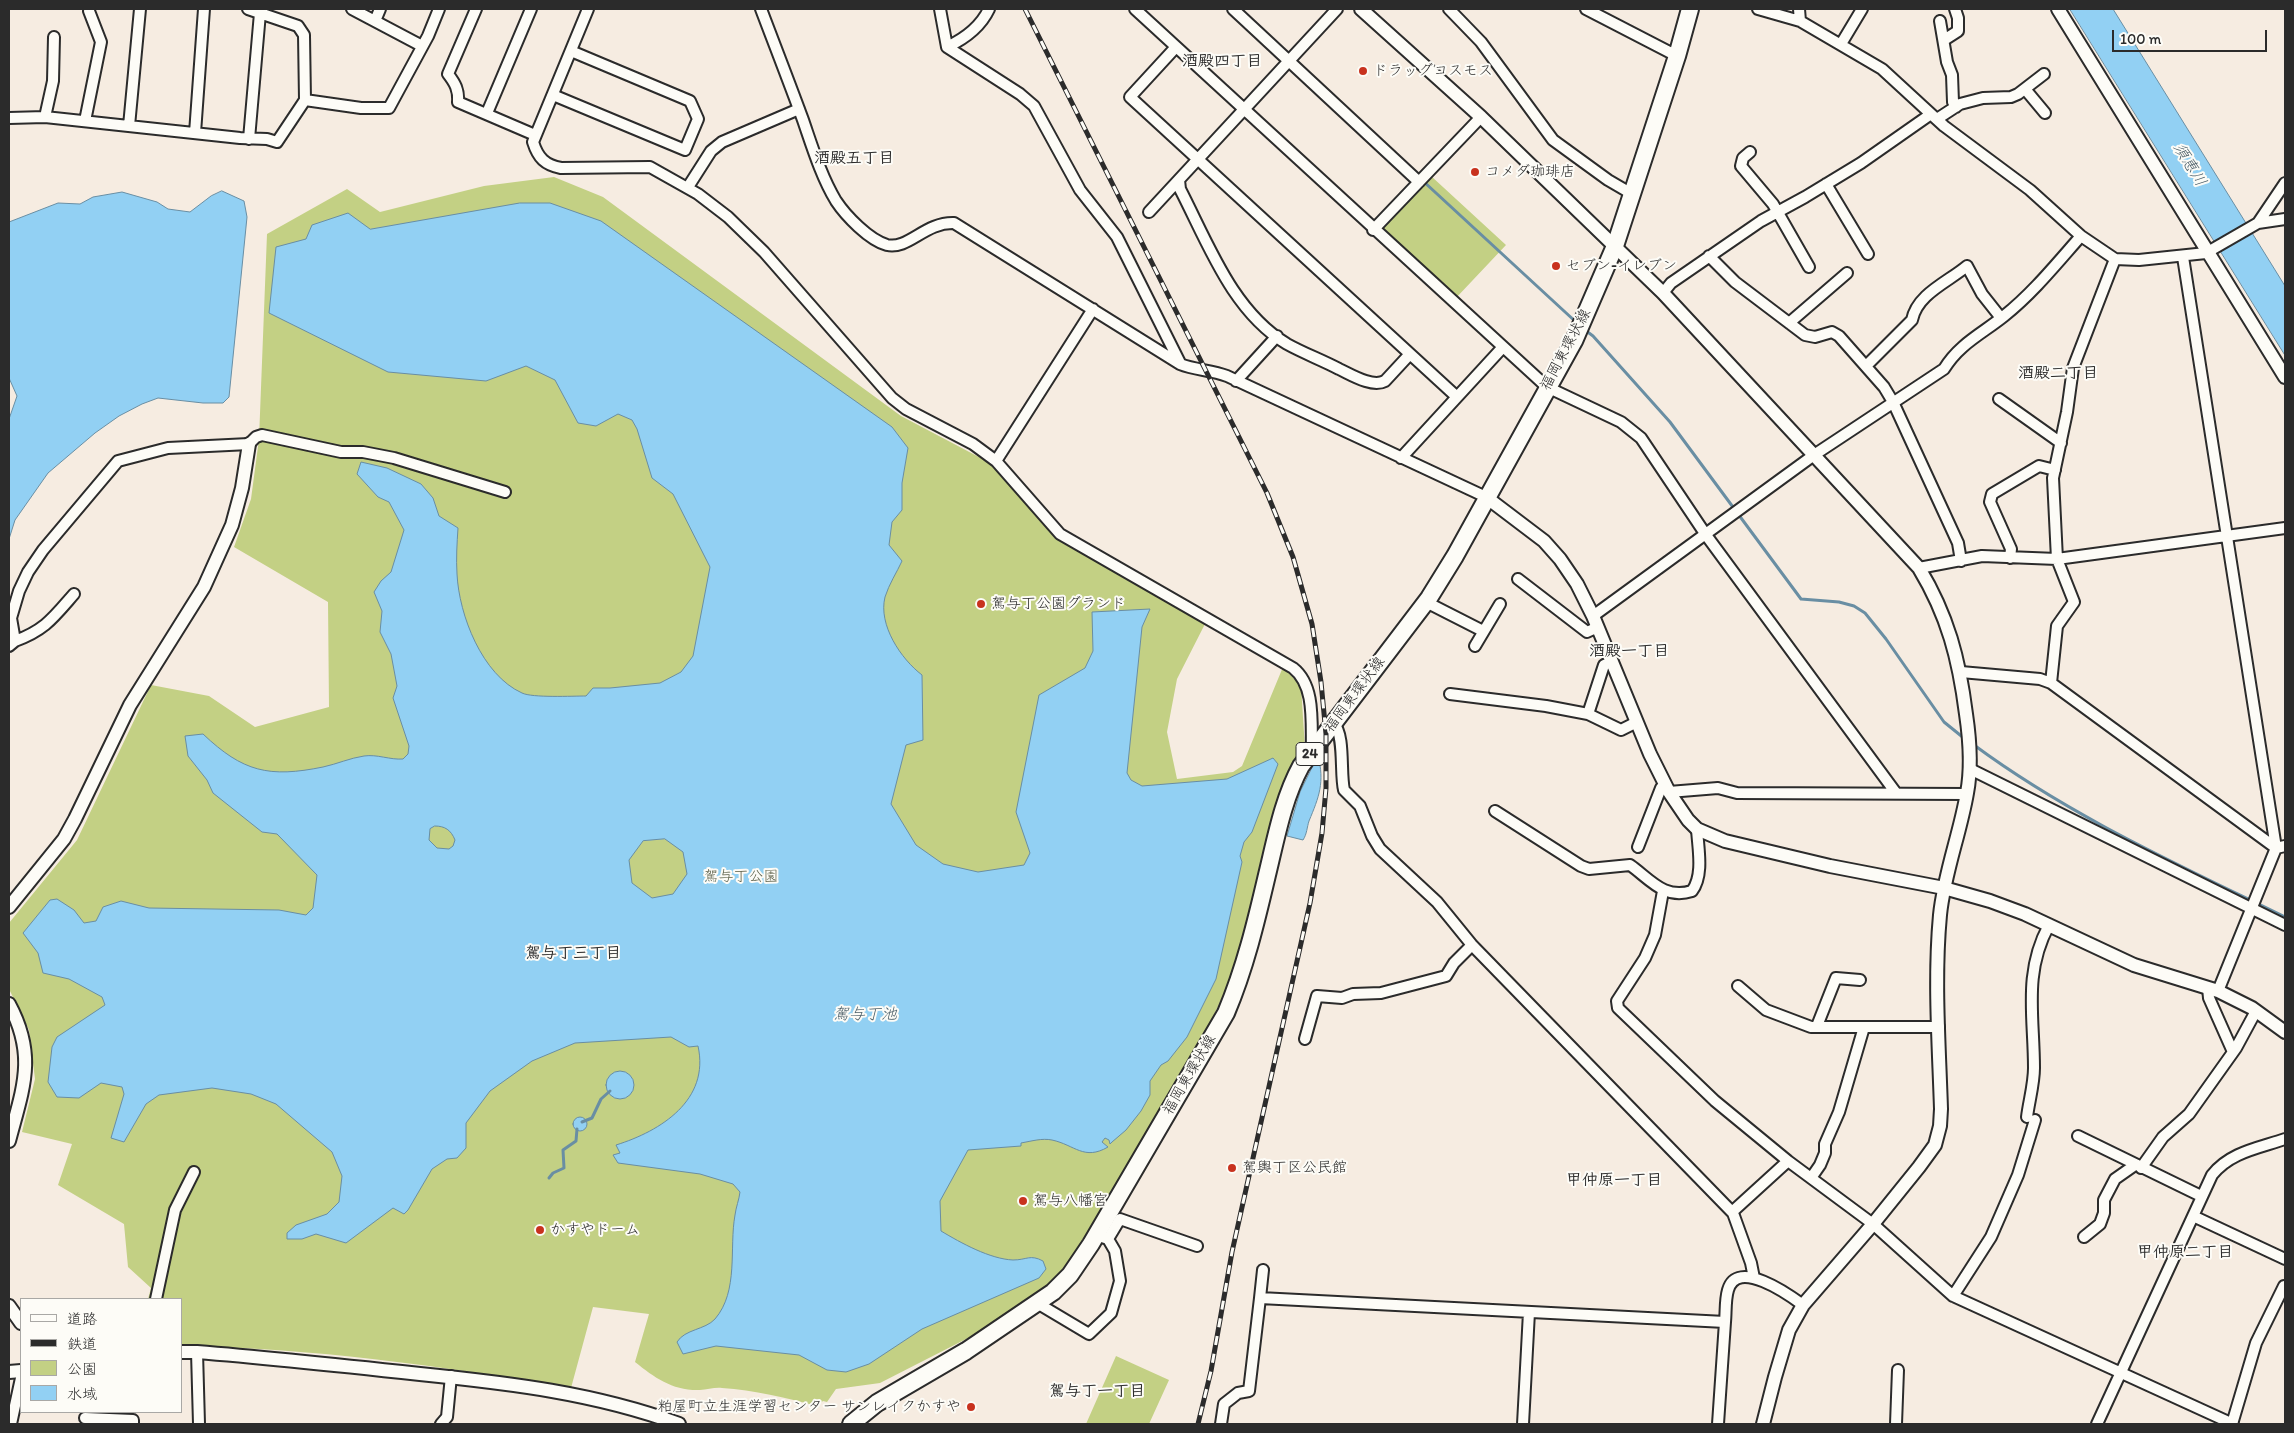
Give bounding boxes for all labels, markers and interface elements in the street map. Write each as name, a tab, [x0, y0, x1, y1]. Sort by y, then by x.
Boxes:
scale bar	[2114, 20, 2269, 52]
text: 100 m	[2120, 30, 2161, 48]
district label: 酒殿四丁目	[1182, 52, 1262, 72]
place label: ドラッグコスモス	[1373, 62, 1493, 80]
marker: ドラッグコスモス	[1357, 65, 1369, 77]
water label: 須恵川	[2168, 140, 2210, 190]
district label: 酒殿五丁目	[814, 149, 894, 169]
place label: コメダ珈琲店	[1485, 163, 1575, 181]
marker: コメダ珈琲店	[1469, 166, 1481, 178]
place label: セブン-イレブン	[1566, 257, 1677, 275]
marker: セブン-イレブン	[1550, 260, 1562, 272]
street label: 福岡東環状線	[1537, 306, 1595, 394]
district label: 酒殿二丁目	[2018, 364, 2098, 384]
place label: 駕与丁公園グランド	[991, 595, 1126, 613]
marker: 駕与丁公園グランド	[975, 598, 987, 610]
district label: 酒殿一丁目	[1589, 642, 1669, 662]
street label: 福岡東環状線	[1321, 654, 1389, 736]
road number: 24	[1296, 742, 1324, 766]
park label: 駕与丁公園	[704, 868, 778, 886]
district label: 駕与丁三丁目	[525, 944, 621, 964]
water label: 駕与丁池	[833, 1005, 897, 1025]
street label: 福岡東環状線	[1160, 1032, 1220, 1118]
place label: 駕輿丁区公民館	[1242, 1159, 1347, 1177]
marker: 駕輿丁区公民館	[1226, 1162, 1238, 1174]
district label: 甲仲原一丁目	[1566, 1171, 1662, 1191]
place label: 駕与八幡宮	[1033, 1192, 1108, 1210]
marker: 駕与八幡宮	[1017, 1195, 1029, 1207]
place label: かすやドーム	[550, 1221, 640, 1239]
marker: かすやドーム	[534, 1224, 546, 1236]
district label: 甲仲原二丁目	[2137, 1243, 2233, 1263]
legend	[20, 1298, 182, 1413]
text: 道路	[67, 1310, 97, 1328]
text: 鉄道	[67, 1335, 97, 1353]
text: 公園	[67, 1360, 97, 1378]
district label: 駕与丁一丁目	[1049, 1382, 1145, 1402]
text: 水域	[67, 1385, 97, 1403]
place label: 粕屋町立生涯学習センター サンレイクかすや	[658, 1398, 961, 1416]
marker: 粕屋町立生涯学習センター サンレイクかすや	[965, 1401, 977, 1413]

